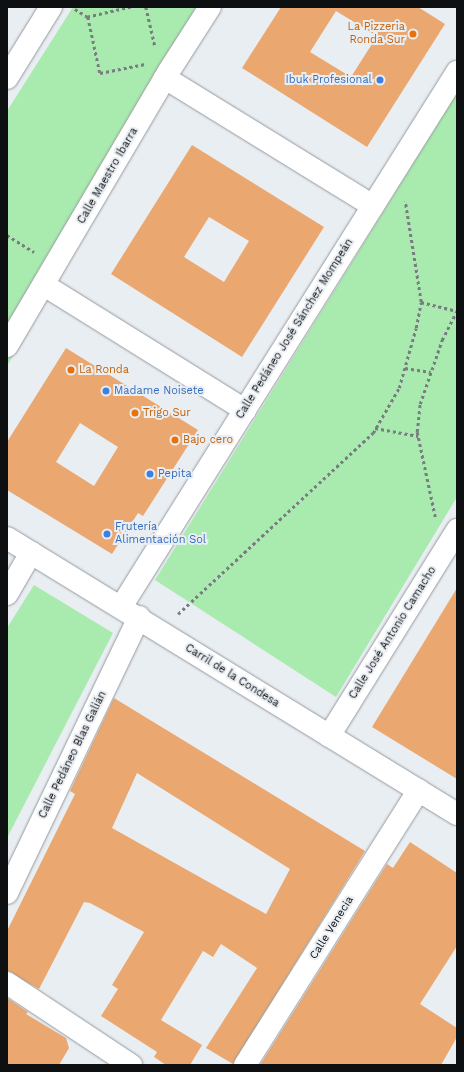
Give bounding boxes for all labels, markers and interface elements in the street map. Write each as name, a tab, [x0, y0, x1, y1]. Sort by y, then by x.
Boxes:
place label: La Pizzeria Ronda Sur	[347, 21, 405, 47]
marker: La Pizzeria Ronda Sur	[408, 29, 418, 39]
place label: Ibuk Profesional	[285, 73, 372, 87]
marker: Ibuk Profesional	[375, 75, 385, 85]
street label: Calle Maestro Ibarra	[75, 126, 141, 226]
street label: Calle Pedáneo José Sánchez Mompeán	[234, 236, 356, 422]
place label: La Ronda	[79, 363, 129, 377]
marker: La Ronda	[66, 365, 76, 375]
place label: Madame Noisete	[114, 384, 204, 398]
marker: Madame Noisete	[101, 386, 111, 396]
place label: Trigo Sur	[143, 406, 191, 420]
marker: Trigo Sur	[130, 408, 140, 418]
place label: Bajo cero	[183, 433, 233, 447]
marker: Bajo cero	[170, 435, 180, 445]
place label: Pepita	[158, 467, 192, 481]
marker: Pepita	[145, 469, 155, 479]
place label: Frutería Alimentación Sol	[115, 521, 206, 547]
marker: Frutería Alimentación Sol	[102, 529, 112, 539]
street label: Calle José Antonio Camacho	[346, 564, 440, 702]
street label: Carril de la Condesa	[182, 641, 282, 711]
street label: Calle Pedáneo Blas Galián	[36, 689, 110, 821]
street label: Calle Venecia	[307, 894, 357, 962]

